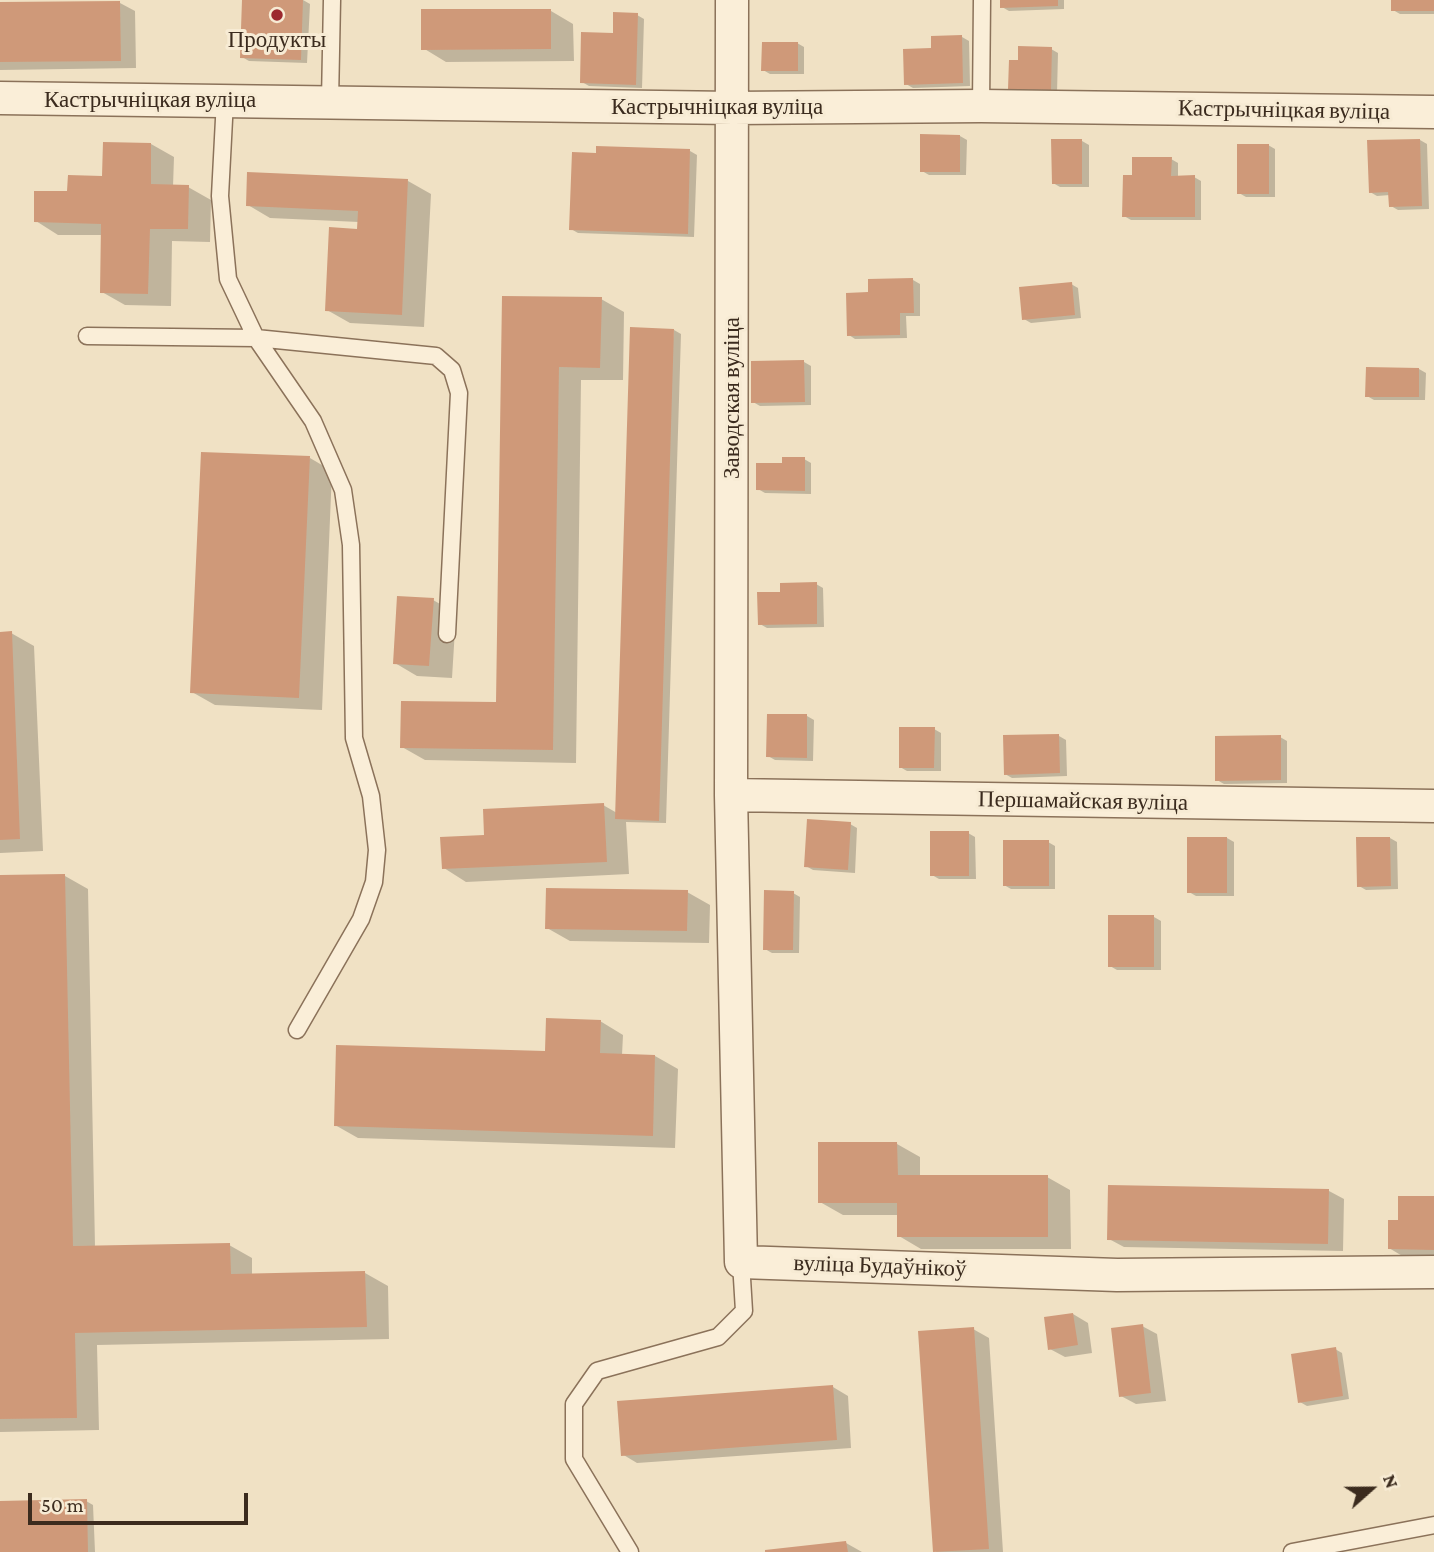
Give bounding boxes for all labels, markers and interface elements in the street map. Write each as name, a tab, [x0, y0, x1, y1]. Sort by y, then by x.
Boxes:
marker: Продукты	[269, 7, 285, 23]
place label: Продукты	[228, 26, 326, 54]
street label: Кастрычніцкая вуліца	[44, 86, 256, 114]
street label: Кастрычніцкая вуліца	[611, 93, 823, 121]
street label: Кастрычніцкая вуліца	[1178, 94, 1390, 126]
street label: Заводская вуліца	[718, 317, 746, 479]
street label: Першамайская вуліца	[978, 785, 1188, 817]
street label: вуліца Будаўнікоў	[793, 1249, 967, 1283]
north arrow	[1336, 1454, 1406, 1524]
text: N	[1379, 1471, 1403, 1491]
scale bar	[32, 1478, 252, 1522]
text: 50 m	[41, 1493, 84, 1517]

